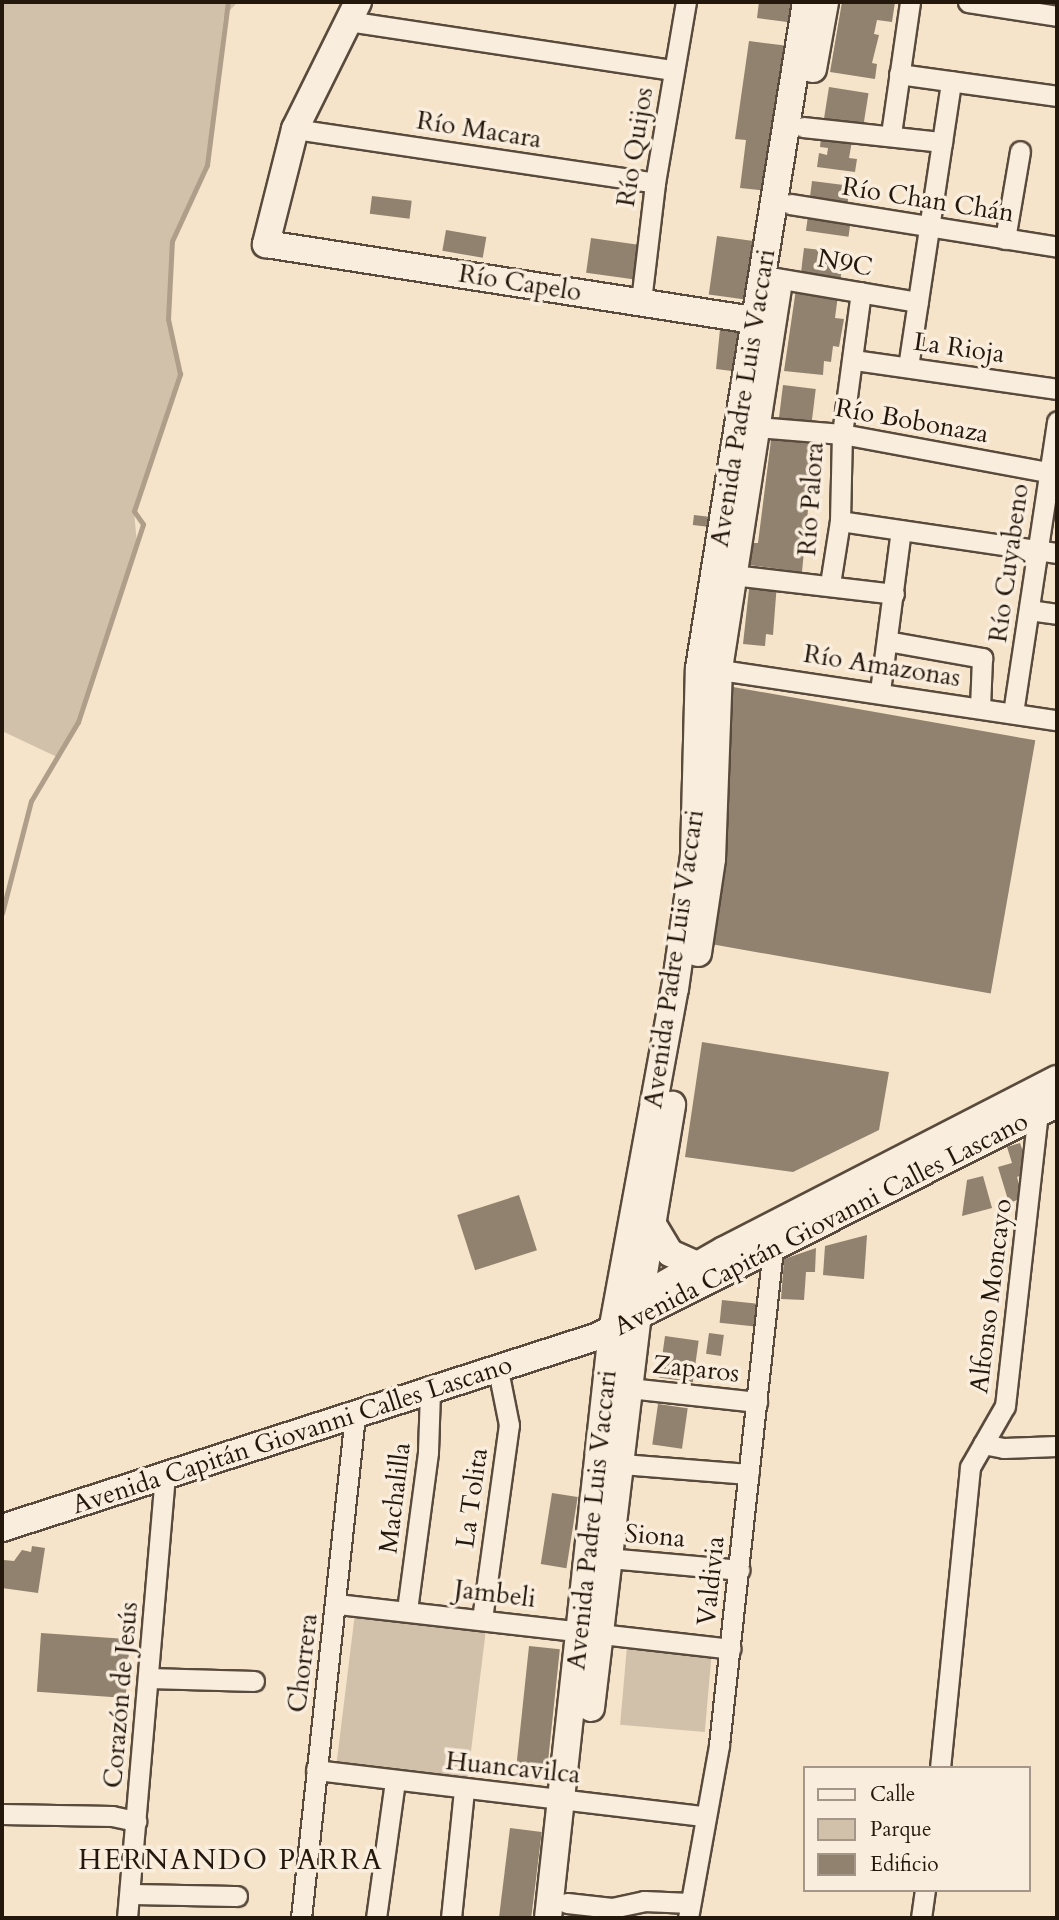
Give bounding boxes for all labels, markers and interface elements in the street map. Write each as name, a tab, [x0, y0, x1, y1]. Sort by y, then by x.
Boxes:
street label: Río Quijos	[610, 85, 660, 209]
street label: Río Macara	[414, 105, 544, 155]
street label: Río Chan Chán	[840, 171, 1016, 229]
street label: N9C	[815, 243, 875, 283]
street label: Avenida Padre Luis Vaccari	[704, 247, 782, 549]
street label: Río Capelo	[456, 258, 584, 308]
street label: La Rioja	[911, 326, 1007, 370]
street label: Río Bobonaza	[833, 392, 991, 450]
street label: Río Palora	[791, 441, 831, 557]
street label: Río Cuyabeno	[982, 482, 1036, 644]
street label: Río Amazonas	[801, 638, 963, 694]
street label: Avenida Padre Luis Vaccari	[638, 808, 710, 1110]
street label: Avenida Capitán Giovanni Calles Lascano	[609, 1106, 1033, 1342]
street label: Alfonso Moncayo	[964, 1197, 1018, 1395]
street label: Avenida Capitán Giovanni Calles Lascano	[68, 1349, 516, 1521]
street label: Zaparos	[651, 1349, 741, 1389]
street label: Avenida Padre Luis Vaccari	[561, 1368, 623, 1672]
street label: Machalilla	[373, 1441, 417, 1555]
street label: La Tolita	[450, 1446, 494, 1550]
street label: Siona	[624, 1518, 686, 1554]
street label: Valdivia	[691, 1535, 731, 1627]
street label: Jambeli	[453, 1574, 537, 1614]
street label: Corazón de Jesús	[97, 1601, 145, 1789]
street label: Chorrera	[281, 1612, 325, 1714]
street label: Huancavilca	[444, 1745, 582, 1791]
legend	[804, 1766, 1031, 1892]
text: Calle	[870, 1780, 915, 1809]
text: Parque	[870, 1815, 931, 1844]
district label: HERNANDO PARRA	[80, 1843, 382, 1877]
text: Edificio	[870, 1850, 939, 1879]

